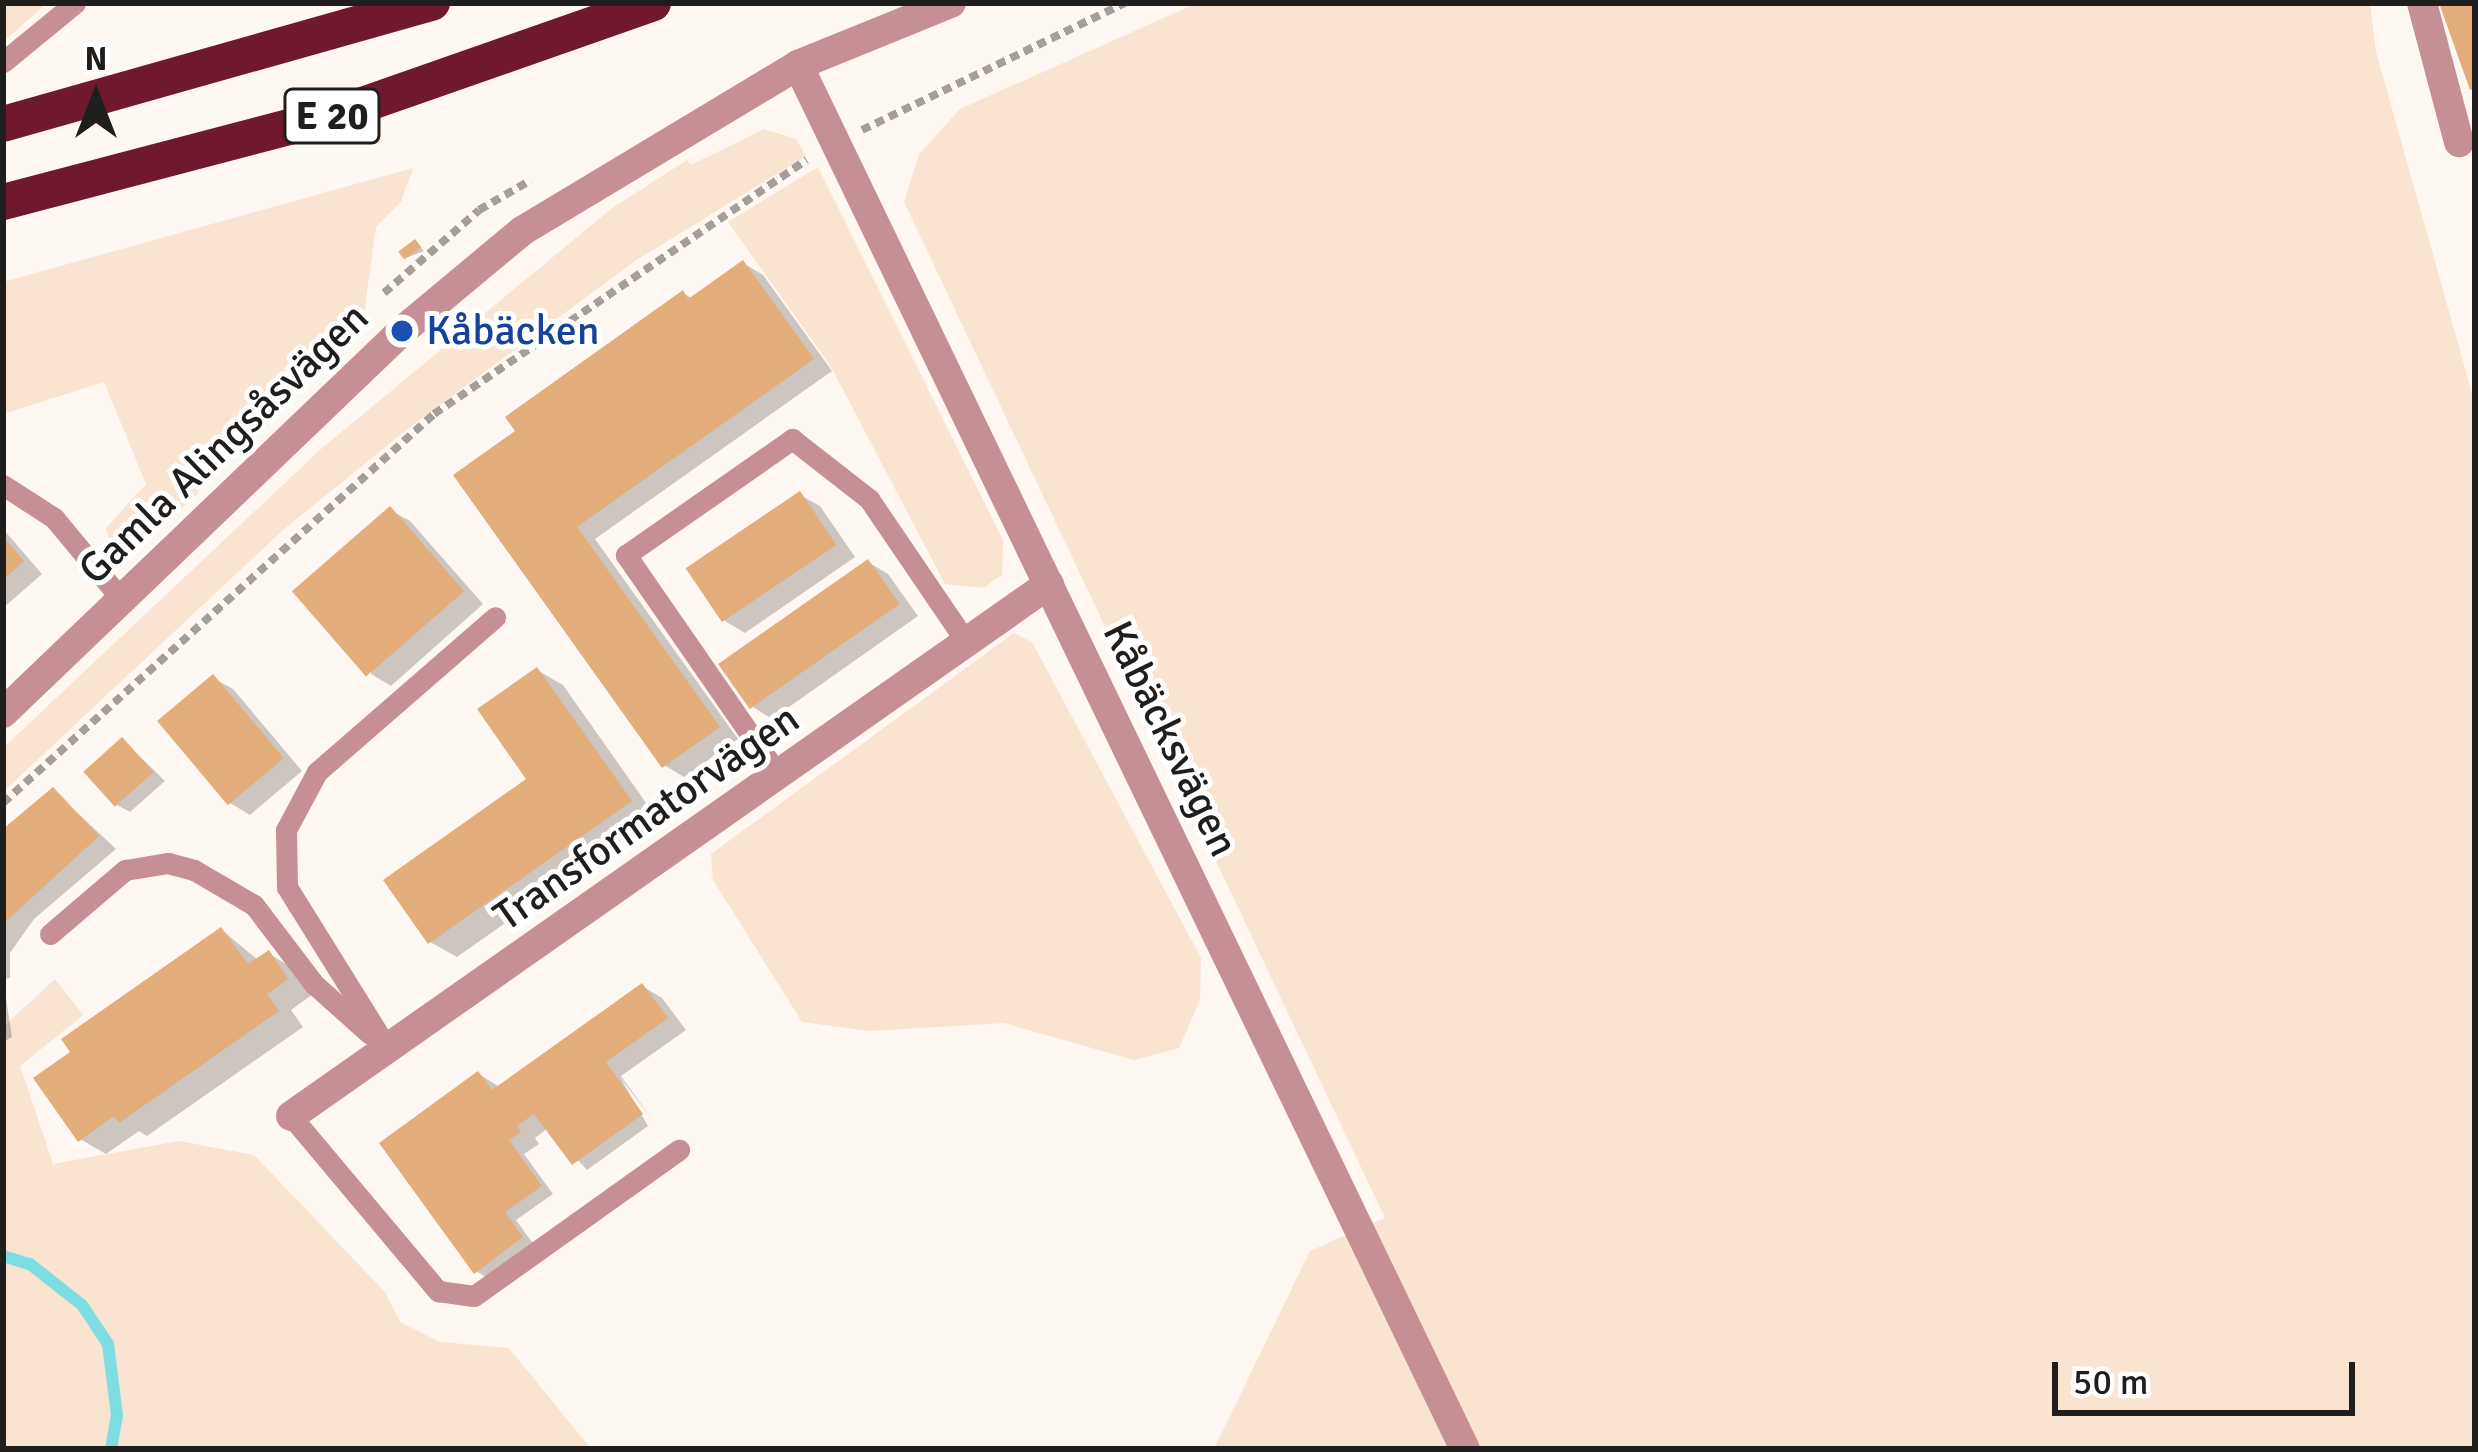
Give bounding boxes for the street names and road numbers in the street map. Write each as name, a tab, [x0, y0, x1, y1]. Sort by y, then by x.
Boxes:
road number: E 20	[281, 83, 383, 149]
street label: Gamla Alingsåsvägen	[69, 293, 379, 595]
street label: Kåbäcksvägen	[1091, 613, 1249, 865]
street label: Transformatorvägen	[485, 694, 809, 942]

